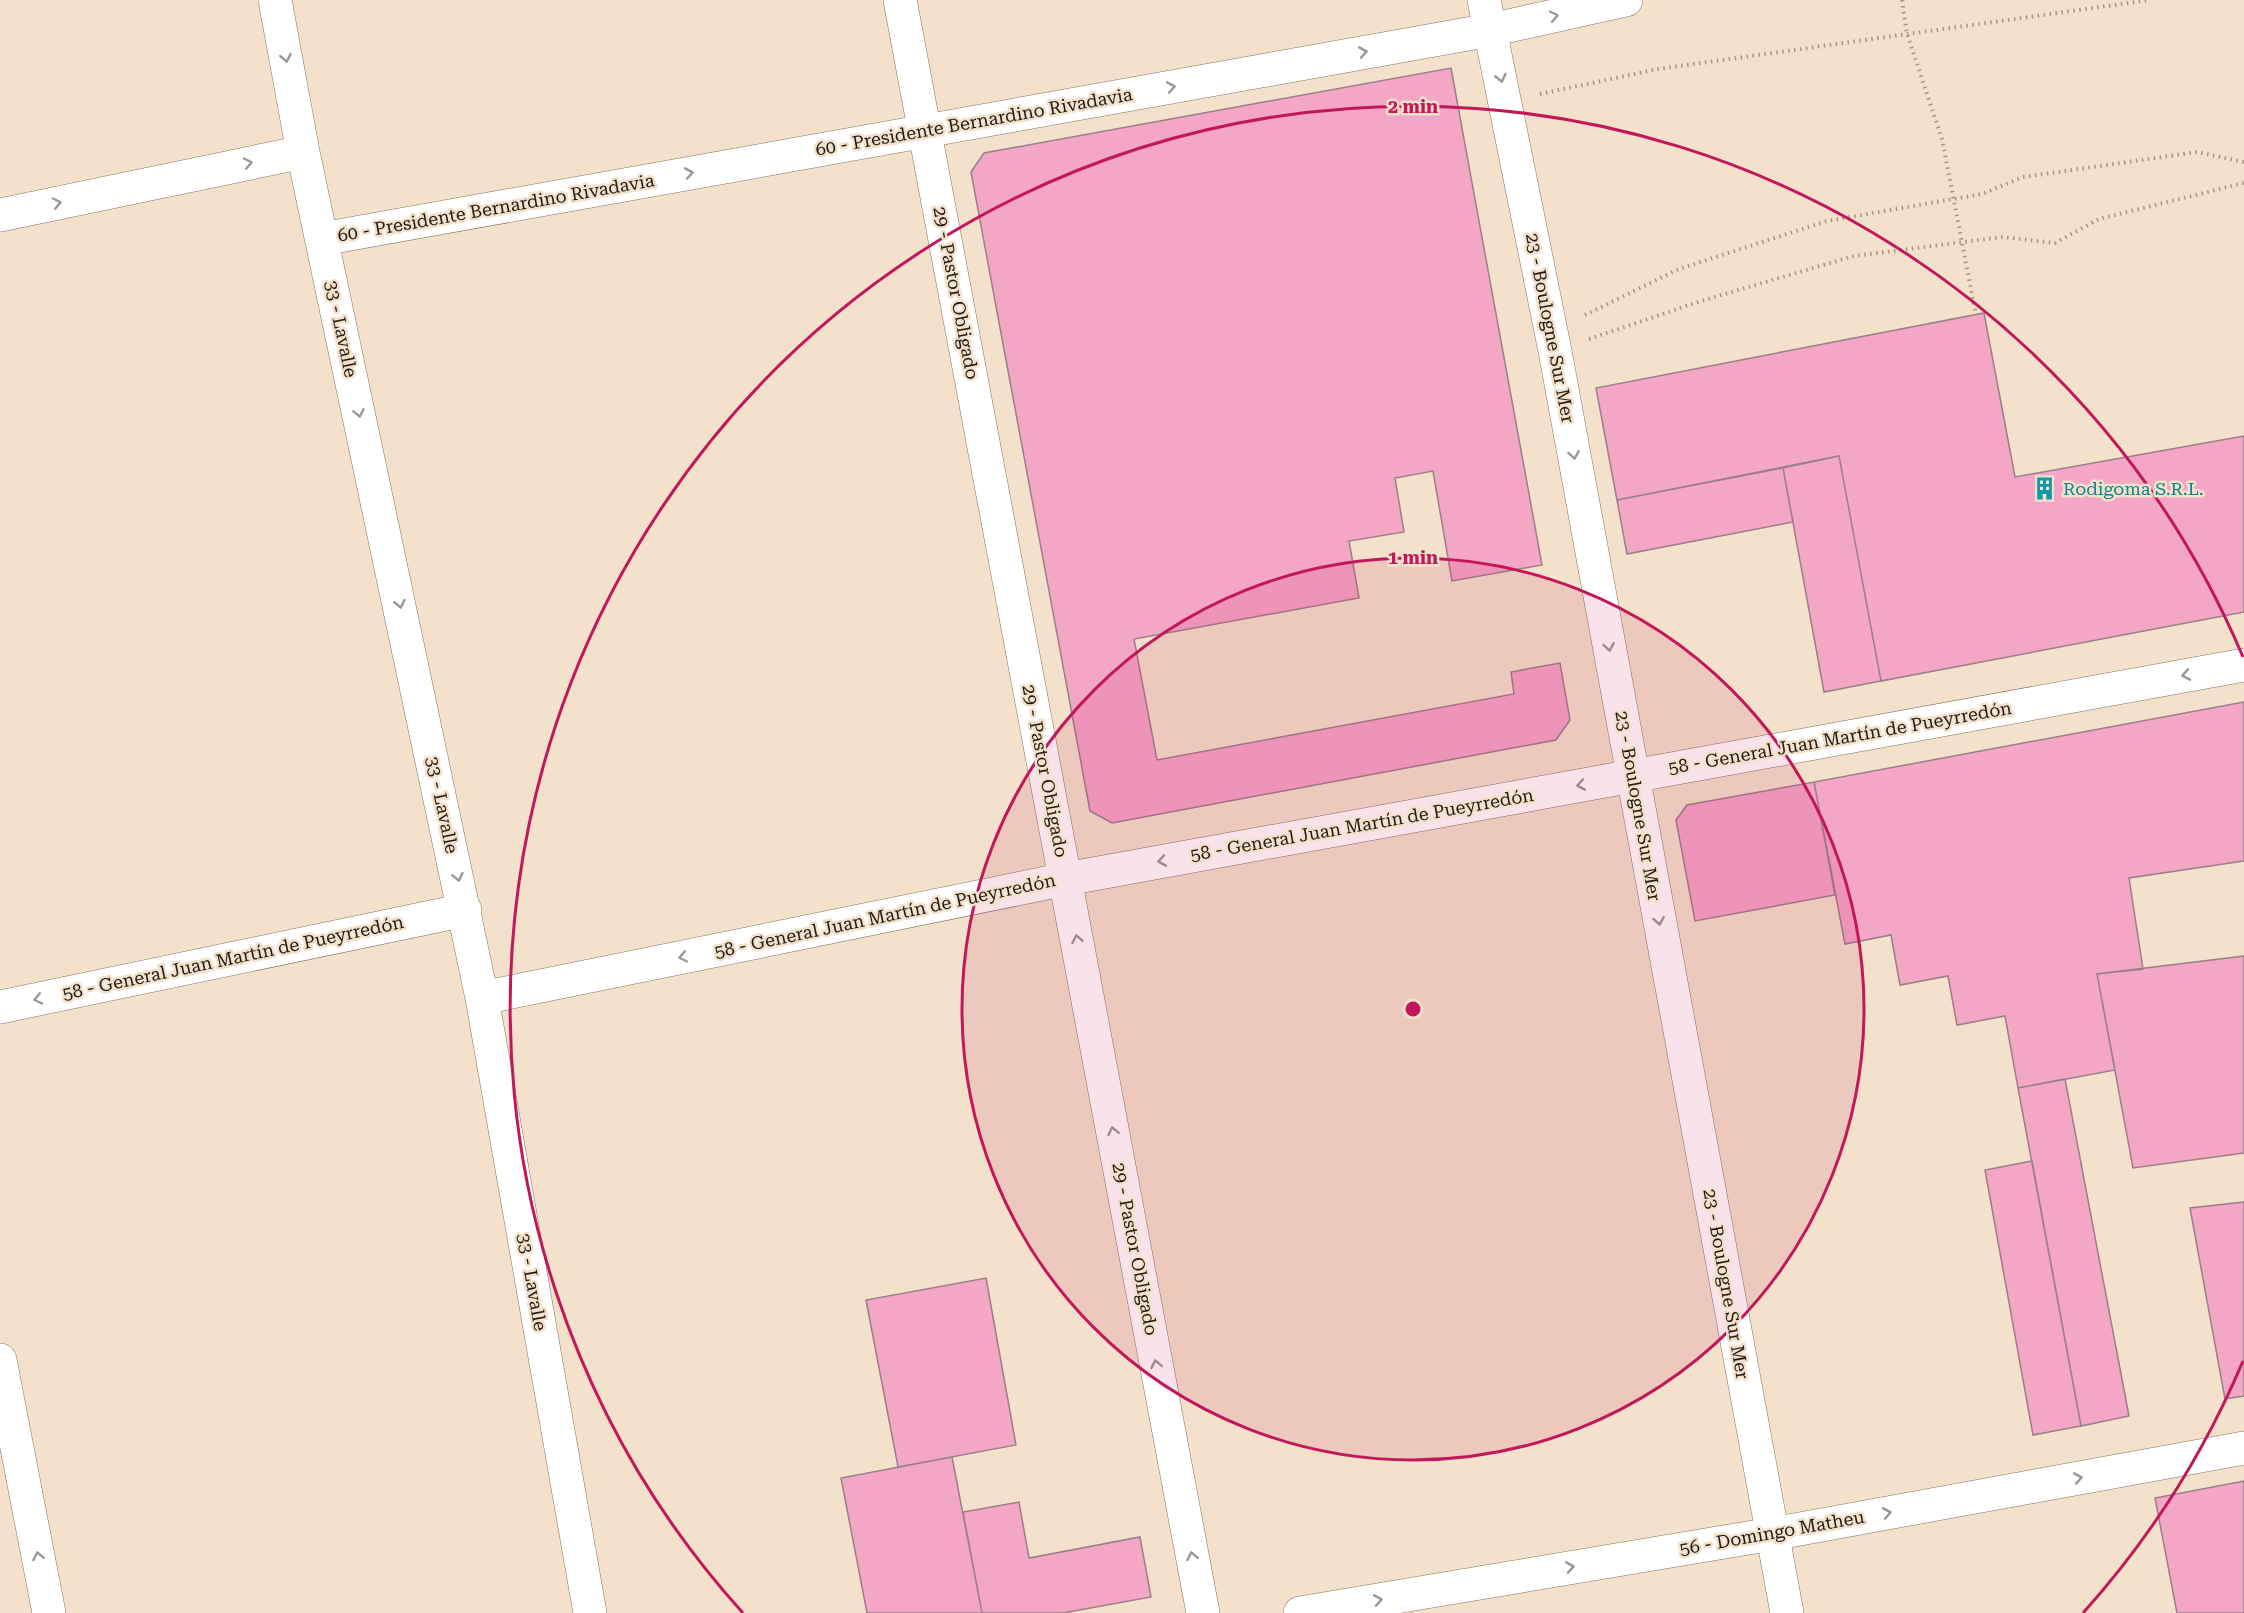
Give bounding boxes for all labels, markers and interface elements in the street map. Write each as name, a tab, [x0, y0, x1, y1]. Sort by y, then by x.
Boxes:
one-way arrow	[1549, 10, 1559, 23]
one-way arrow	[1358, 47, 1367, 59]
one-way arrow	[279, 52, 292, 62]
one-way arrow	[1493, 73, 1506, 83]
one-way arrow	[1165, 81, 1175, 94]
street label: 60 - Presidente Bernardino Rivadavia	[814, 83, 1134, 160]
text: 2 min	[1388, 96, 1438, 117]
one-way arrow	[243, 157, 253, 170]
one-way arrow	[684, 167, 694, 180]
street label: 60 - Presidente Bernardino Rivadavia	[336, 169, 656, 246]
one-way arrow	[52, 197, 62, 210]
street label: 29 - Pastor Obligado	[929, 205, 984, 381]
street label: 23 - Boulogne Sur Mer	[1522, 231, 1579, 425]
street label: 33 - Lavalle	[321, 278, 362, 379]
one-way arrow	[352, 408, 365, 418]
one-way arrow	[1567, 449, 1580, 459]
building icon: Rodigoma S.R.L.	[2032, 476, 2058, 502]
place label: Rodigoma S.R.L.	[2063, 478, 2204, 499]
text: 1 min	[1388, 547, 1438, 568]
one-way arrow	[392, 598, 405, 608]
one-way arrow	[1602, 641, 1615, 651]
one-way arrow	[2182, 668, 2192, 681]
street label: 29 - Pastor Obligado	[1018, 683, 1073, 859]
street label: 58 - General Juan Martín de Pueyrredón	[1667, 697, 2014, 778]
street label: 23 - Boulogne Sur Mer	[1611, 709, 1666, 903]
street label: 33 - Lavalle	[422, 754, 463, 855]
one-way arrow	[1577, 778, 1586, 790]
street label: 58 - General Juan Martín de Pueyrredón	[1189, 784, 1536, 865]
one-way arrow	[1158, 855, 1167, 867]
street label: 58 - General Juan Martín de Pueyrredón	[712, 869, 1058, 962]
one-way arrow	[451, 871, 464, 881]
street label: 58 - General Juan Martín de Pueyrredón	[60, 911, 406, 1004]
one-way arrow	[1652, 916, 1665, 926]
one-way arrow	[1071, 935, 1084, 945]
one-way arrow	[678, 950, 688, 963]
one-way arrow	[33, 992, 43, 1005]
centre of rings	[1403, 999, 1423, 1019]
one-way arrow	[1107, 1126, 1120, 1136]
street label: 29 - Pastor Obligado	[1108, 1161, 1163, 1337]
street label: 23 - Boulogne Sur Mer	[1699, 1187, 1754, 1381]
street label: 33 - Lavalle	[514, 1232, 551, 1332]
one-way arrow	[1150, 1359, 1163, 1369]
one-way arrow	[2073, 1472, 2083, 1485]
street label: 56 - Domingo Matheu	[1678, 1506, 1866, 1559]
one-way arrow	[1881, 1507, 1891, 1520]
one-way arrow	[32, 1551, 45, 1561]
one-way arrow	[1186, 1551, 1199, 1561]
one-way arrow	[1566, 1562, 1575, 1574]
one-way arrow	[1373, 1594, 1383, 1607]

